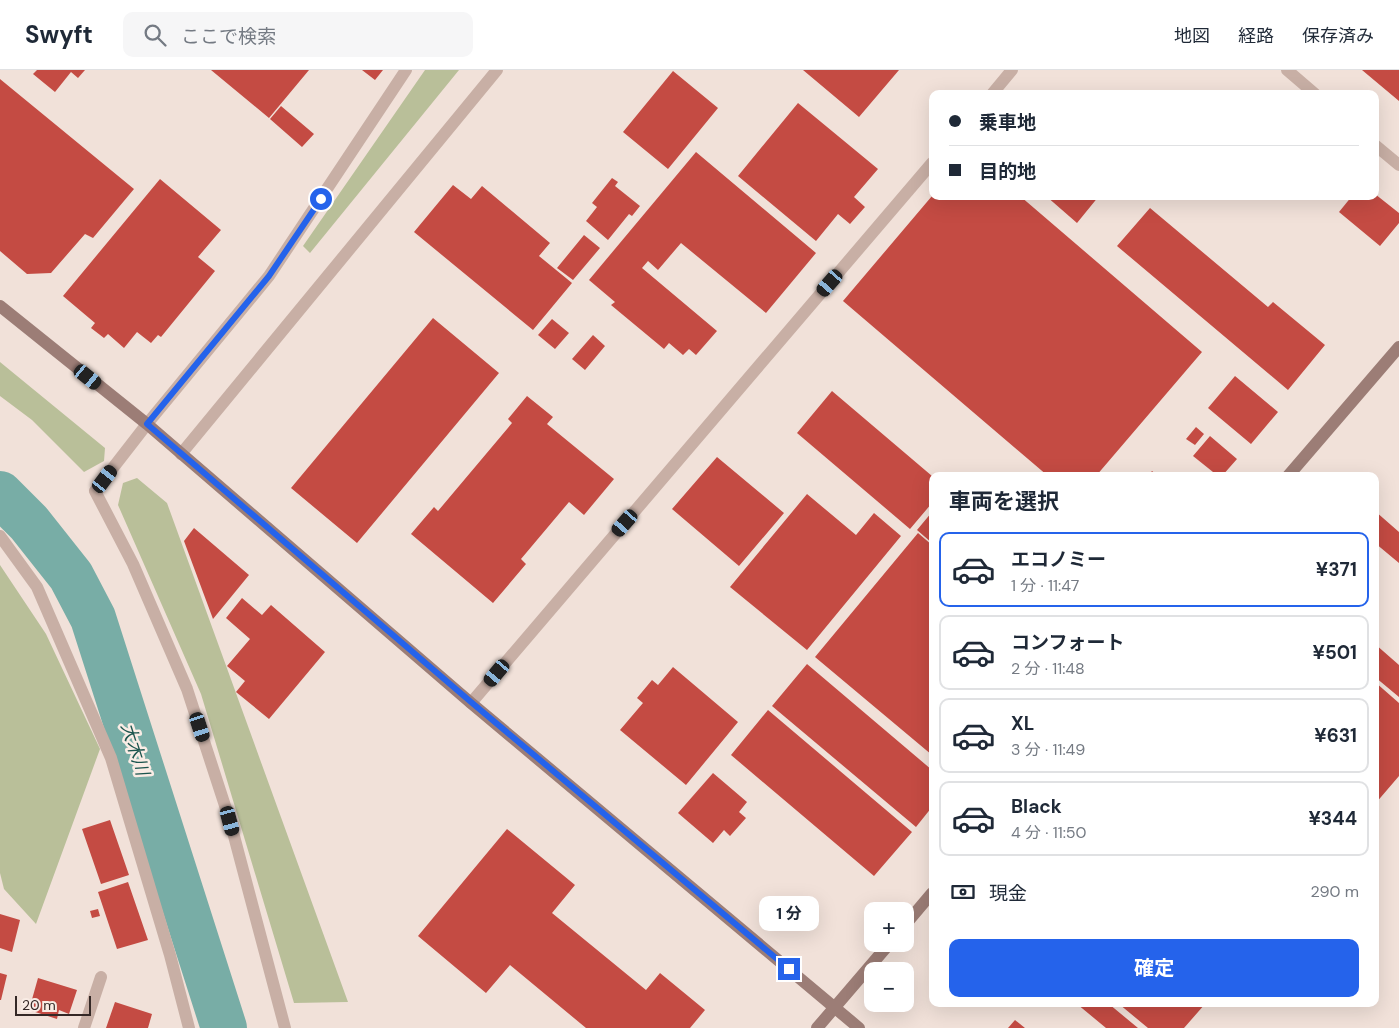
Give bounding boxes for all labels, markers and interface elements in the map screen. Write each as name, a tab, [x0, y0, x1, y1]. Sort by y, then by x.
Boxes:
search box	[123, 12, 473, 57]
text: Swyft	[25, 19, 93, 50]
icon: search	[141, 21, 169, 49]
text: ここで検索	[181, 24, 276, 49]
text: 地図	[1174, 24, 1210, 48]
text: 経路	[1238, 24, 1274, 48]
text: 保存済み	[1302, 24, 1374, 48]
text: 乗車地	[979, 110, 1036, 135]
text: 目的地	[979, 159, 1036, 184]
route start	[310, 188, 332, 210]
car	[814, 267, 845, 299]
car	[71, 362, 104, 392]
car	[89, 463, 120, 495]
text: 車両を選択	[949, 487, 1059, 516]
car	[609, 507, 640, 539]
icon: car	[951, 547, 996, 592]
text: エコノミー	[1011, 547, 1106, 572]
text: ¥371	[1316, 557, 1357, 582]
text: 1 分 · 11:47	[1011, 575, 1079, 596]
icon: car	[951, 630, 996, 675]
text: コンフォート	[1011, 630, 1124, 655]
text: ¥501	[1313, 640, 1357, 665]
car	[481, 657, 512, 689]
text: 2 分 · 11:48	[1011, 658, 1085, 679]
car	[188, 710, 211, 744]
text: XL	[1011, 711, 1034, 736]
icon: car	[951, 713, 996, 758]
water label: 大木川	[115, 720, 155, 780]
text: ¥631	[1314, 723, 1357, 748]
text: 3 分 · 11:49	[1011, 739, 1085, 760]
text: Black	[1011, 794, 1062, 819]
icon: car	[951, 796, 996, 841]
car	[218, 805, 241, 837]
text: ¥344	[1308, 806, 1357, 831]
text: 4 分 · 11:50	[1011, 822, 1087, 843]
icon: cash	[949, 878, 977, 906]
text: 現金	[989, 881, 1027, 906]
text: 290 m	[1310, 881, 1359, 902]
callout: 1 分	[759, 896, 819, 932]
map controls	[864, 902, 914, 1012]
button: +	[864, 902, 914, 952]
text: 1 分	[776, 903, 802, 924]
button: 確定	[949, 939, 1359, 997]
route end	[778, 958, 800, 980]
button: −	[864, 962, 914, 1012]
scale bar	[15, 993, 91, 1016]
text: 20 m	[22, 996, 56, 1014]

